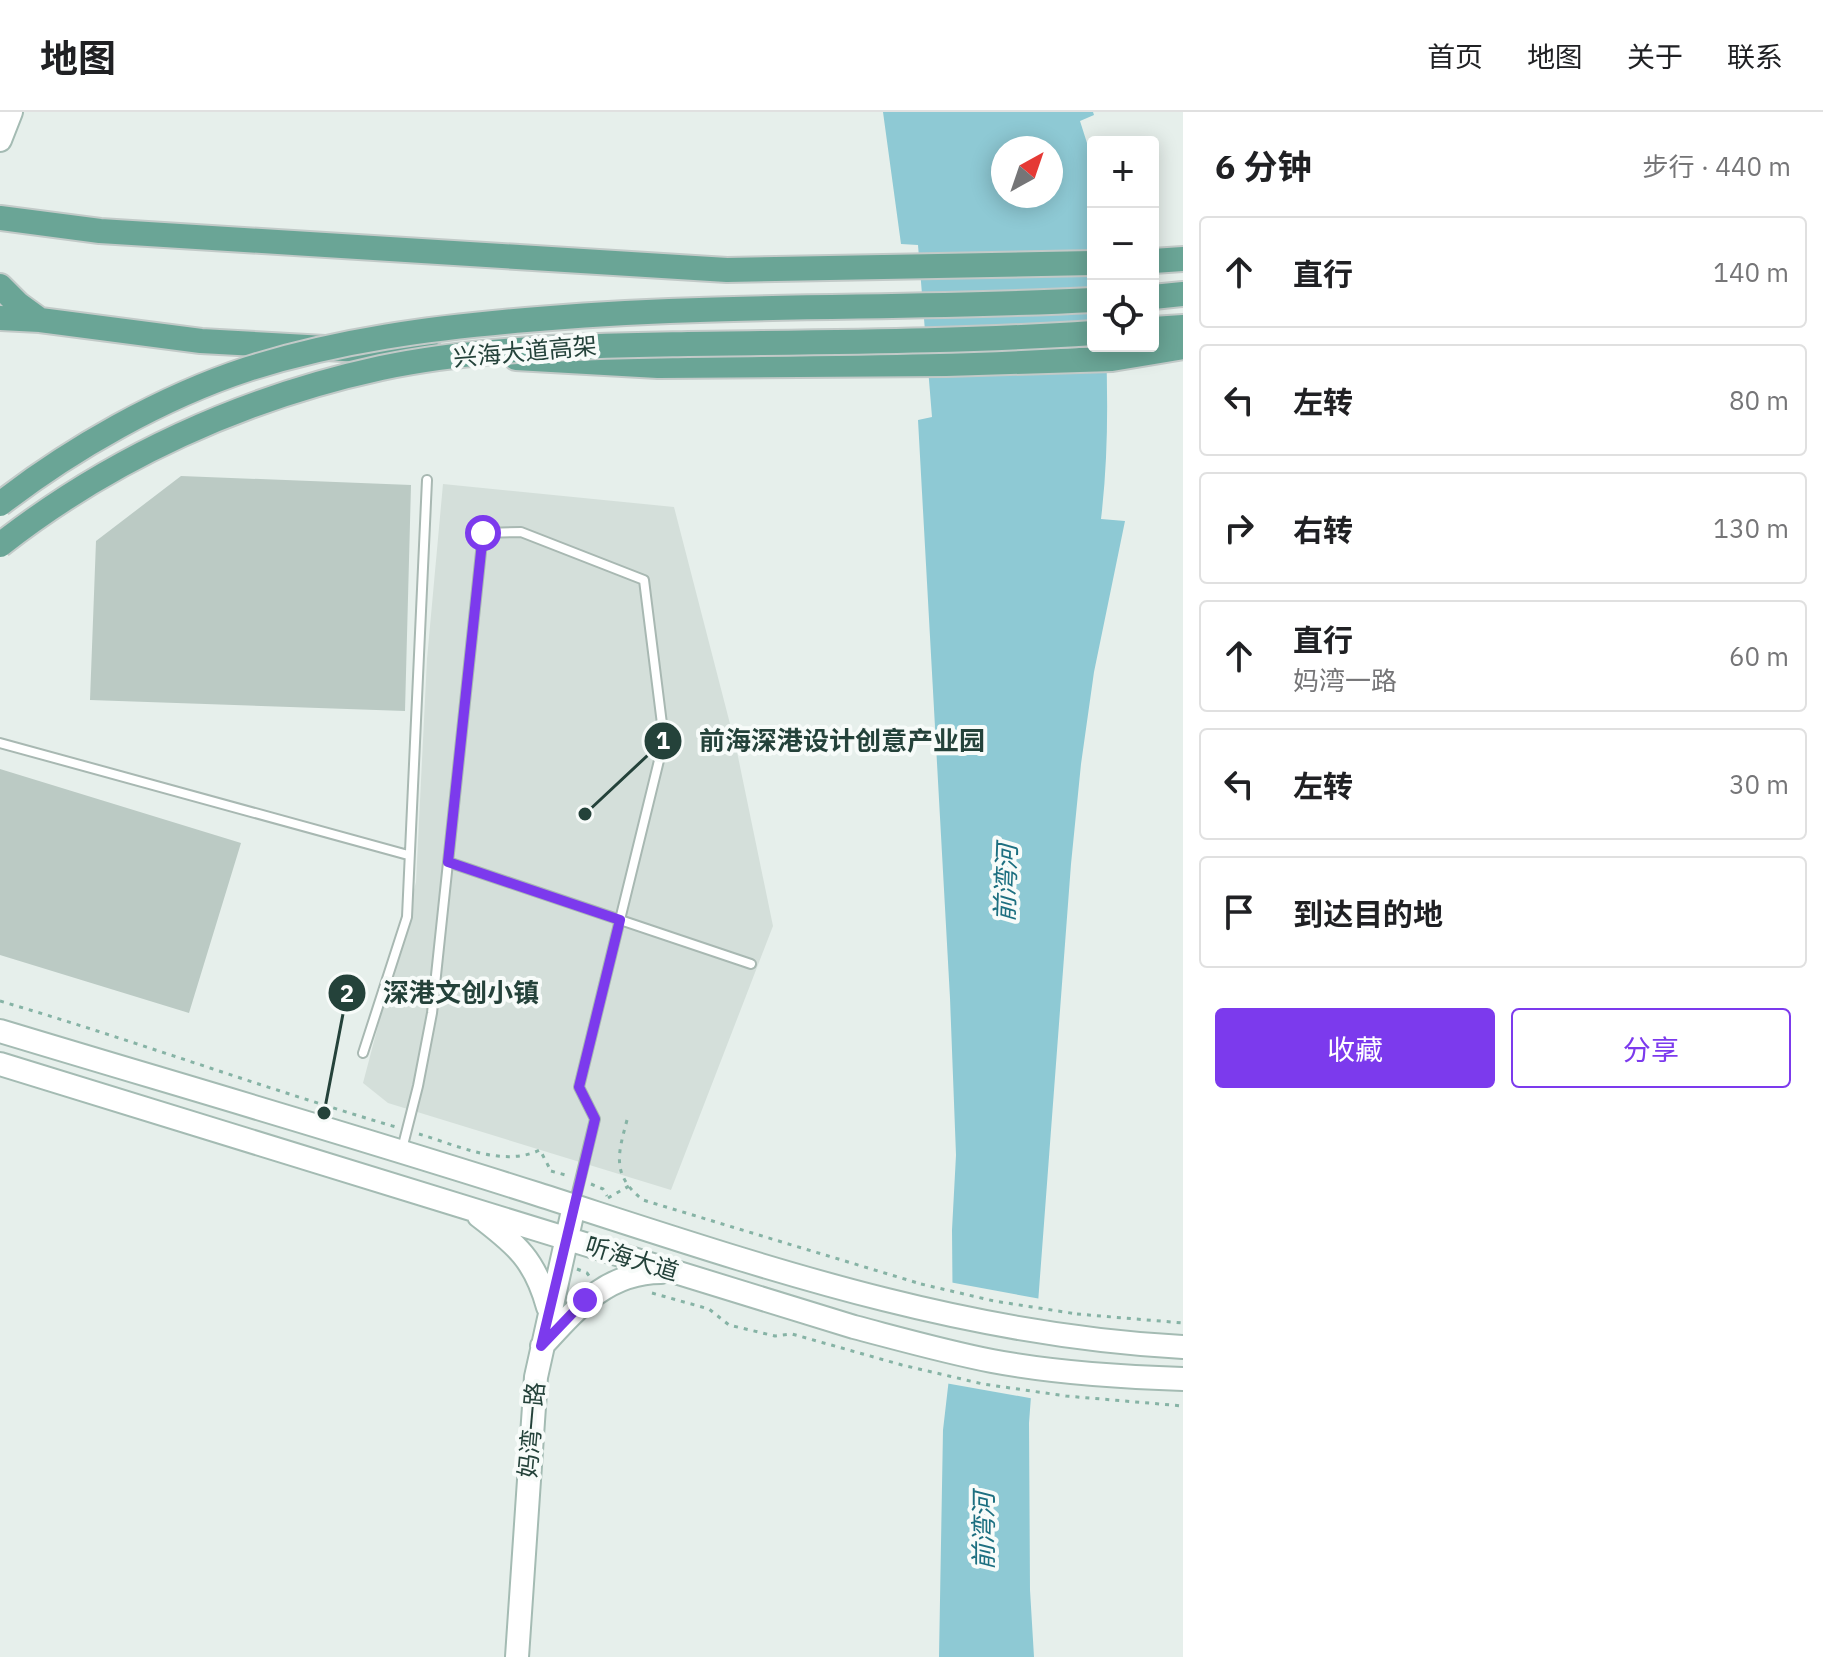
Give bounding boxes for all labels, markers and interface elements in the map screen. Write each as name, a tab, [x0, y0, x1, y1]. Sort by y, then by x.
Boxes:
text: 地图	[40, 33, 116, 82]
text: 首页	[1427, 38, 1483, 75]
text: 地图	[1527, 38, 1583, 75]
text: 关于	[1627, 38, 1683, 75]
text: 联系	[1727, 38, 1783, 75]
north arrow	[991, 136, 1063, 208]
map controls	[1087, 136, 1159, 352]
button: +	[1087, 136, 1159, 208]
text: 6 分钟	[1215, 144, 1311, 188]
text: 步行 · 440 m	[1643, 149, 1791, 183]
button: −	[1087, 208, 1159, 280]
icon: ahead	[1217, 250, 1261, 294]
text: 直行	[1293, 254, 1353, 293]
text: 140 m	[1713, 255, 1789, 289]
button: locate	[1087, 280, 1159, 352]
street label: 兴海大道高架	[452, 329, 598, 373]
icon: left	[1217, 378, 1261, 422]
text: 左转	[1293, 382, 1353, 421]
text: 80 m	[1729, 383, 1789, 417]
icon: right	[1217, 506, 1261, 550]
text: 右转	[1293, 510, 1353, 549]
text: 130 m	[1713, 511, 1789, 545]
route start	[465, 515, 501, 551]
text: 直行	[1293, 620, 1353, 659]
icon: ahead	[1217, 634, 1261, 678]
text: 60 m	[1729, 639, 1789, 673]
text: 妈湾一路	[1293, 663, 1397, 697]
callout: 前海深港设计创意产业园	[643, 716, 1001, 766]
text: 前海深港设计创意产业园	[699, 723, 985, 757]
text: 1	[656, 724, 670, 756]
icon: left	[1217, 762, 1261, 806]
text: 左转	[1293, 766, 1353, 805]
text: 30 m	[1729, 767, 1789, 801]
water label: 前湾河	[987, 838, 1024, 923]
icon: arrive	[1217, 890, 1261, 934]
text: 到达目的地	[1293, 894, 1443, 933]
callout: 深港文创小镇	[327, 968, 555, 1018]
text: 深港文创小镇	[383, 975, 539, 1009]
text: 2	[340, 977, 354, 1009]
button: 收藏	[1215, 1008, 1495, 1088]
button: 分享	[1511, 1008, 1791, 1088]
street label: 听海大道	[582, 1229, 683, 1287]
route end	[567, 1282, 603, 1318]
street label: 妈湾一路	[511, 1381, 551, 1479]
water label: 前湾河	[966, 1487, 1000, 1570]

